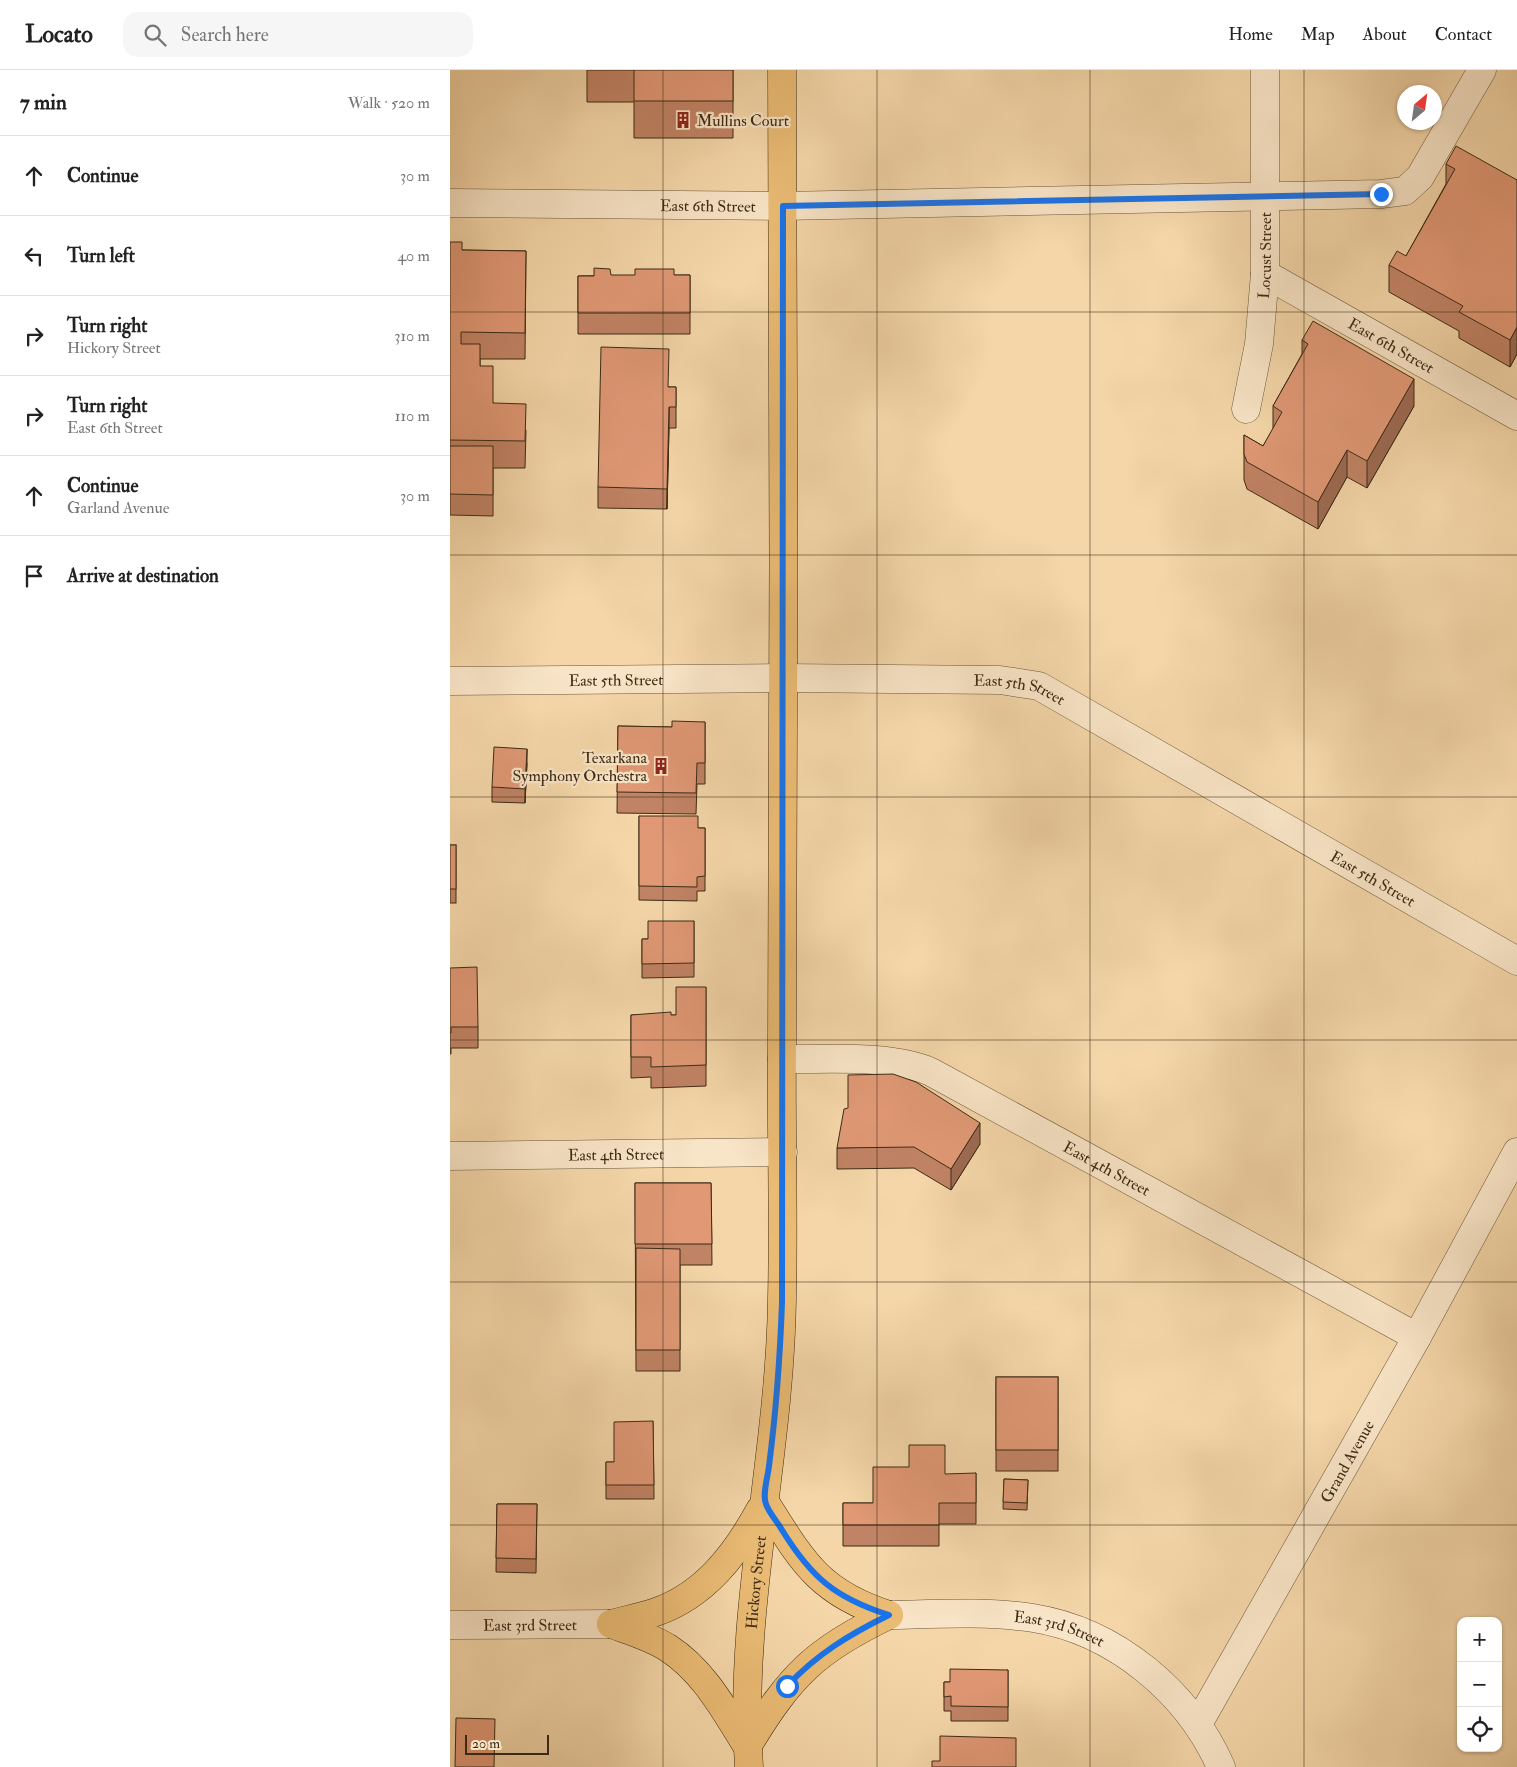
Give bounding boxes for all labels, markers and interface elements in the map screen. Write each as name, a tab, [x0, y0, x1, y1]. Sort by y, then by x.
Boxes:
search box	[123, 12, 473, 57]
text: Locato	[25, 19, 93, 50]
icon: search	[141, 21, 169, 49]
text: Search here	[181, 23, 269, 47]
text: Home	[1228, 23, 1273, 46]
text: Map	[1301, 23, 1335, 46]
text: About	[1363, 23, 1407, 46]
text: Contact	[1435, 23, 1492, 46]
north arrow	[1397, 85, 1442, 130]
text: 7 min	[20, 89, 67, 116]
text: Walk · 520 m	[348, 93, 430, 113]
building icon: Mullins Court	[673, 110, 693, 130]
place label: Mullins Court	[697, 111, 789, 131]
icon: ahead	[20, 162, 48, 190]
text: Continue	[67, 164, 138, 188]
text: 30 m	[400, 166, 430, 186]
route end	[1370, 183, 1393, 206]
street label: East 6th Street	[660, 196, 756, 217]
street label: Locust Street	[1254, 212, 1276, 300]
icon: left	[20, 242, 48, 270]
text: Turn left	[67, 244, 135, 268]
text: 40 m	[397, 246, 430, 266]
text: Turn right	[67, 314, 147, 338]
street label: East 6th Street	[1344, 314, 1437, 378]
icon: right	[20, 322, 48, 350]
text: 310 m	[394, 326, 430, 346]
text: Hickory Street	[67, 338, 161, 358]
text: Turn right	[67, 394, 147, 418]
icon: right	[20, 402, 48, 430]
text: 110 m	[395, 406, 430, 426]
text: East 6th Street	[67, 418, 163, 438]
text: Continue	[67, 474, 138, 498]
icon: ahead	[20, 482, 48, 510]
text: 30 m	[400, 486, 430, 506]
text: Garland Avenue	[67, 498, 169, 518]
icon: arrive	[20, 562, 48, 590]
text: Arrive at destination	[67, 564, 219, 588]
street label: East 5th Street	[569, 670, 663, 691]
street label: East 5th Street	[974, 671, 1069, 710]
place label: Texarkana Symphony Orchestra	[513, 748, 647, 787]
building icon: Texarkana Symphony Orchestra	[651, 756, 671, 776]
street label: East 5th Street	[1327, 847, 1419, 911]
street label: East 4th Street	[1059, 1137, 1154, 1201]
street label: East 4th Street	[568, 1144, 664, 1166]
street label: Grand Avenue	[1316, 1416, 1379, 1507]
street label: Hickory Street	[742, 1535, 771, 1630]
street label: East 3rd Street	[1013, 1607, 1108, 1652]
street label: East 3rd Street	[483, 1615, 577, 1636]
map controls	[1457, 1617, 1502, 1752]
button: +	[1457, 1617, 1502, 1662]
button: −	[1457, 1662, 1502, 1707]
route start	[776, 1675, 799, 1698]
button: locate	[1457, 1707, 1502, 1752]
scale bar	[465, 1732, 549, 1755]
text: 20 m	[472, 1735, 500, 1752]

